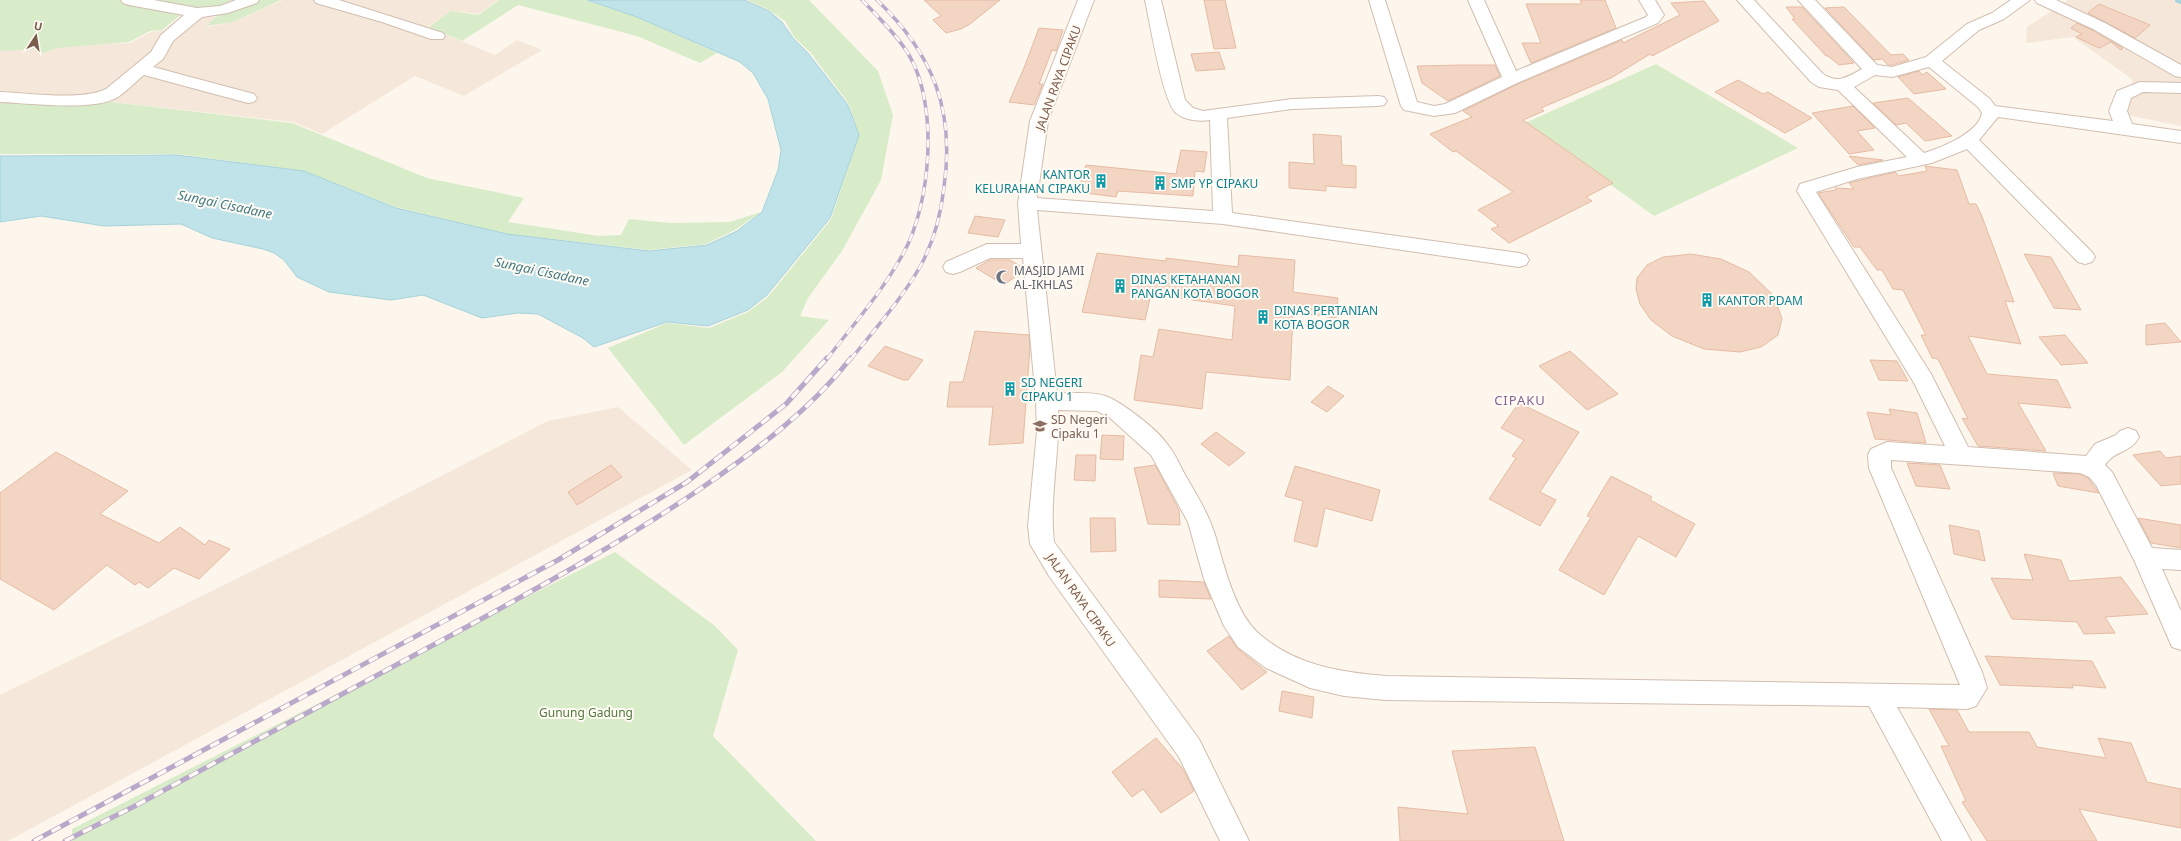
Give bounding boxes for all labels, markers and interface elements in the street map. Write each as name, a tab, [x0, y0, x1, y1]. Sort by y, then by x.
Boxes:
north arrow	[16, 16, 56, 56]
text: U	[33, 18, 44, 34]
street label: JALAN RAYA CIPAKU	[1031, 23, 1085, 134]
place label: KANTOR KELURAHAN CIPAKU	[975, 166, 1091, 197]
building icon: KANTOR KELURAHAN CIPAKU	[1093, 173, 1109, 189]
building icon: SMP YP CIPAKU	[1152, 175, 1168, 191]
place label: SMP YP CIPAKU	[1171, 175, 1258, 192]
water label: Sungai Cisadane	[176, 185, 274, 223]
water label: Sungai Cisadane	[493, 252, 591, 290]
place label: MASJID JAMI AL-IKHLAS	[1014, 262, 1084, 293]
mosque icon: MASJID JAMI AL-IKHLAS	[995, 269, 1011, 285]
place label: DINAS KETAHANAN PANGAN KOTA BOGOR	[1131, 271, 1259, 302]
building icon: DINAS KETAHANAN PANGAN KOTA BOGOR	[1112, 278, 1128, 294]
building icon: KANTOR PDAM	[1699, 292, 1715, 308]
place label: KANTOR PDAM	[1718, 292, 1803, 309]
place label: DINAS PERTANIAN KOTA BOGOR	[1274, 302, 1378, 333]
building icon: DINAS PERTANIAN KOTA BOGOR	[1255, 309, 1271, 325]
place label: SD NEGERI CIPAKU 1	[1021, 374, 1082, 405]
building icon: SD NEGERI CIPAKU 1	[1002, 381, 1018, 397]
district label: CIPAKU	[1494, 391, 1546, 409]
place label: SD Negeri Cipaku 1	[1051, 411, 1108, 442]
school or university icon: SD Negeri Cipaku 1	[1032, 418, 1048, 434]
street label: JALAN RAYA CIPAKU	[1042, 549, 1120, 650]
park label: Gunung Gadung	[539, 704, 633, 721]

